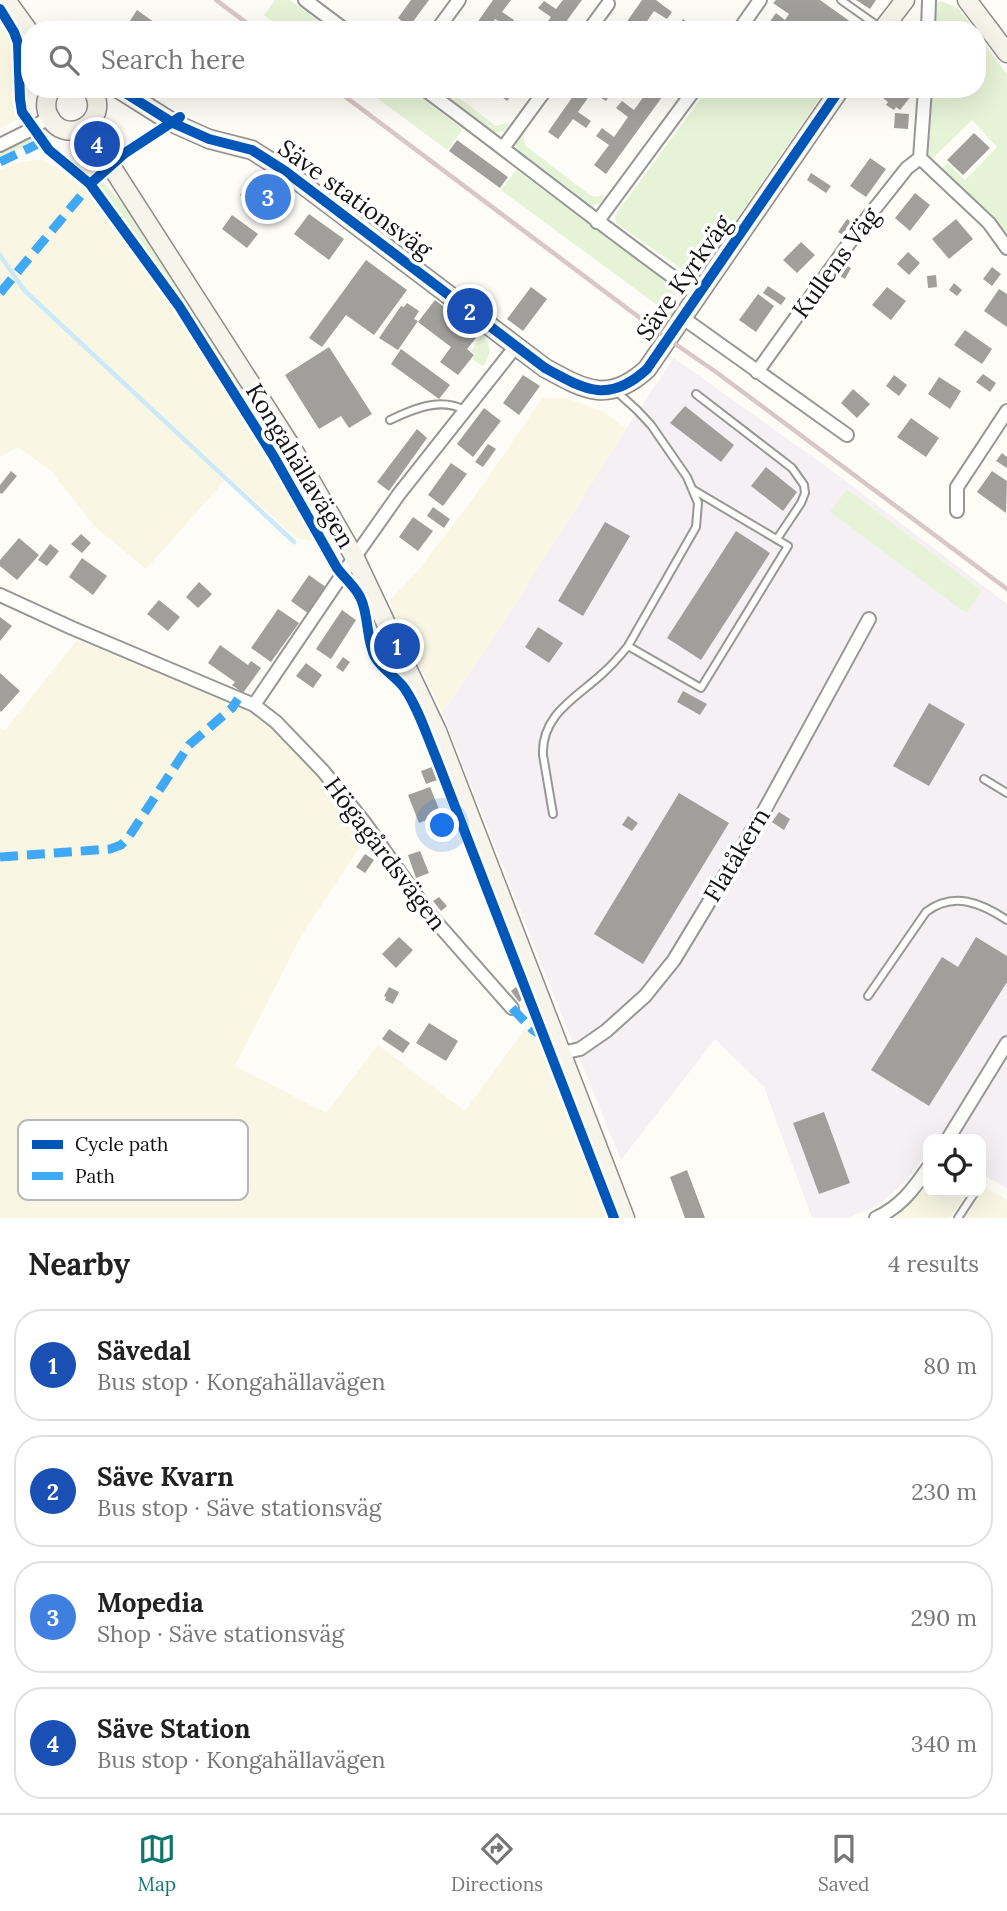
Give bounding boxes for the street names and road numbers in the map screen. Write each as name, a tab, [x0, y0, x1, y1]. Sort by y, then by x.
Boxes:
street label: Säve stationsväg	[272, 132, 439, 265]
street label: Kullens Väg	[785, 201, 887, 324]
street label: Säve Kyrkväg	[629, 208, 739, 346]
street label: Kongahällavägen	[239, 378, 362, 554]
street label: Högagårdsvägen	[318, 771, 453, 937]
street label: Flatåkern	[696, 802, 777, 907]

